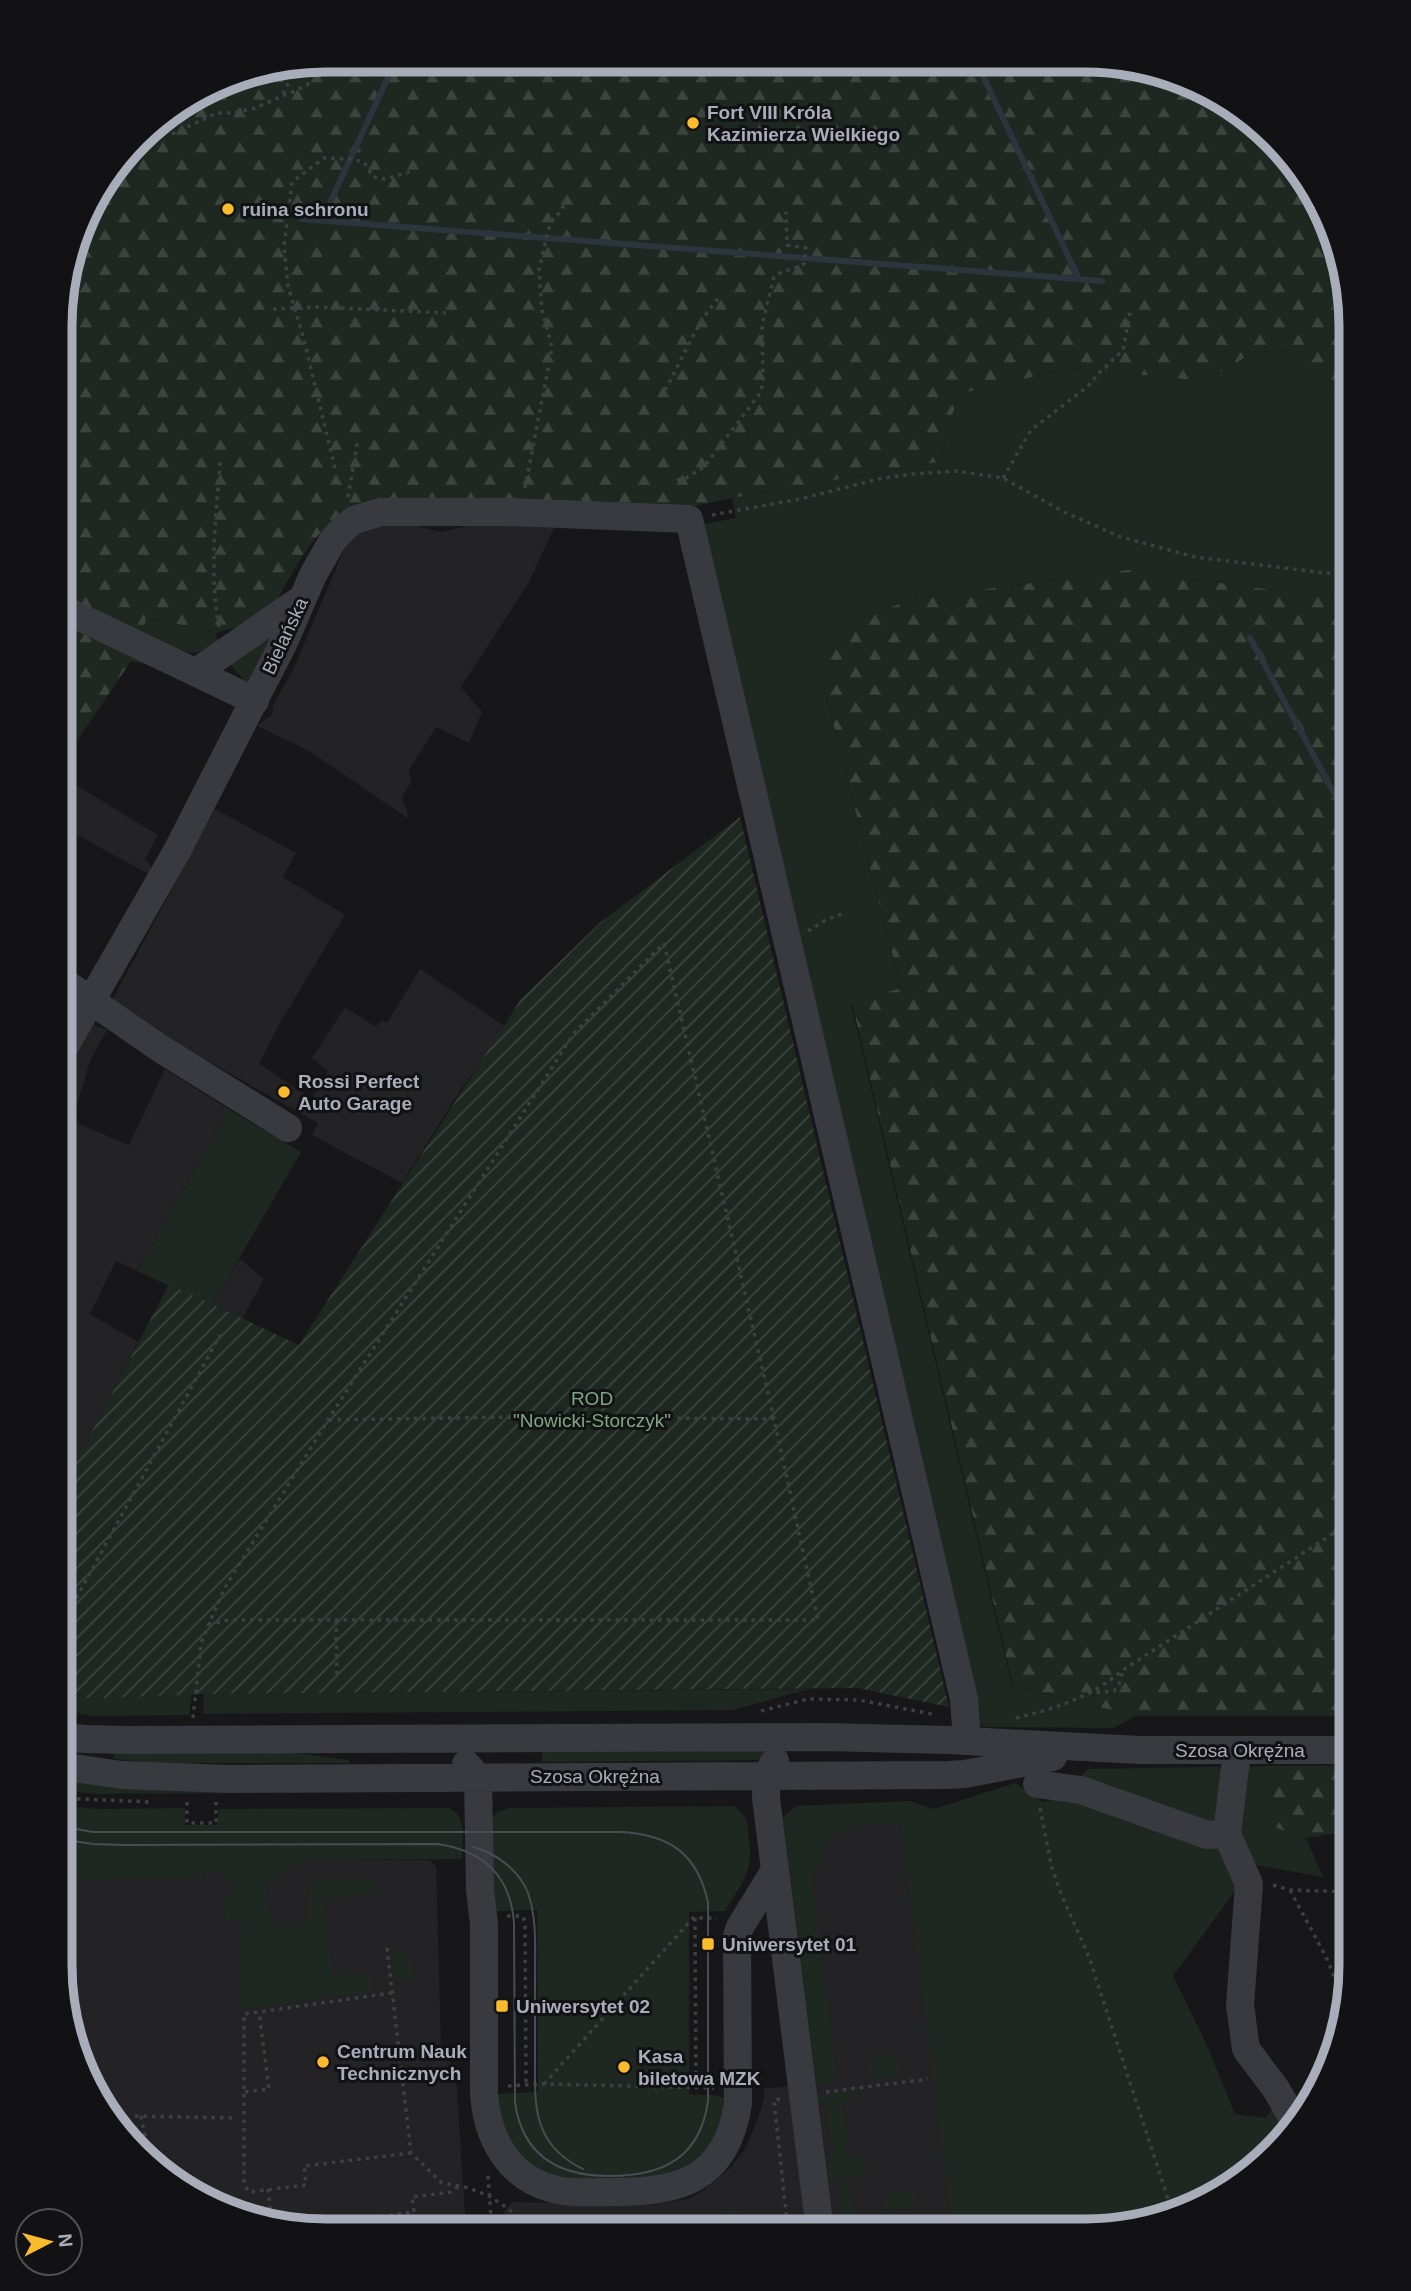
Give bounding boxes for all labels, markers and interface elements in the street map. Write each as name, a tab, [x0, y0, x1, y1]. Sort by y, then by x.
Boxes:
place label: Fort VIII Króla Kazimierza Wielkiego	[707, 102, 900, 145]
marker: Fort VIII Króla Kazimierza Wielkiego	[685, 115, 701, 131]
place label: ruina schronu	[242, 199, 369, 220]
marker: ruina schronu	[220, 201, 236, 217]
street label: Bielańska	[258, 594, 312, 678]
place label: Rossi Perfect Auto Garage	[298, 1071, 420, 1114]
marker: Rossi Perfect Auto Garage	[276, 1084, 292, 1100]
park label: ROD "Nowicki-Storczyk"	[513, 1388, 671, 1431]
street label: Szosa Okrężna	[1175, 1740, 1305, 1761]
street label: Szosa Okrężna	[530, 1766, 660, 1787]
place label: Uniwersytet 01	[722, 1934, 857, 1955]
marker: Uniwersytet 01	[700, 1936, 716, 1952]
place label: Uniwersytet 02	[516, 1996, 650, 2017]
marker: Uniwersytet 02	[494, 1998, 510, 2014]
place label: Centrum Nauk Technicznych	[337, 2041, 467, 2084]
place label: Kasa biletowa MZK	[638, 2046, 761, 2089]
marker: Centrum Nauk Technicznych	[315, 2054, 331, 2070]
marker: Kasa biletowa MZK	[616, 2059, 632, 2075]
north arrow	[14, 2207, 84, 2277]
text: N	[54, 2232, 77, 2248]

